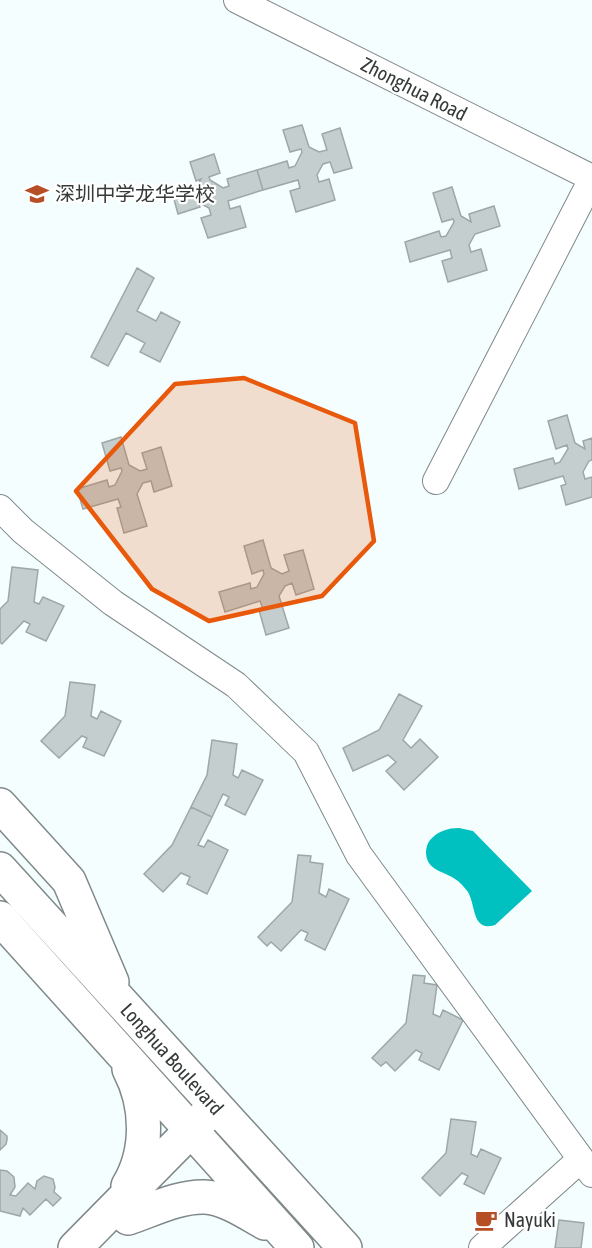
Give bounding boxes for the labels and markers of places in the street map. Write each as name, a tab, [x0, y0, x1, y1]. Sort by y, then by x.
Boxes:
school or university icon: 深圳中学龙华学校	[24, 181, 50, 207]
place label: 深圳中学龙华学校	[55, 182, 215, 205]
cafe icon: Nayuki	[473, 1207, 499, 1233]
place label: Nayuki	[504, 1208, 556, 1231]

